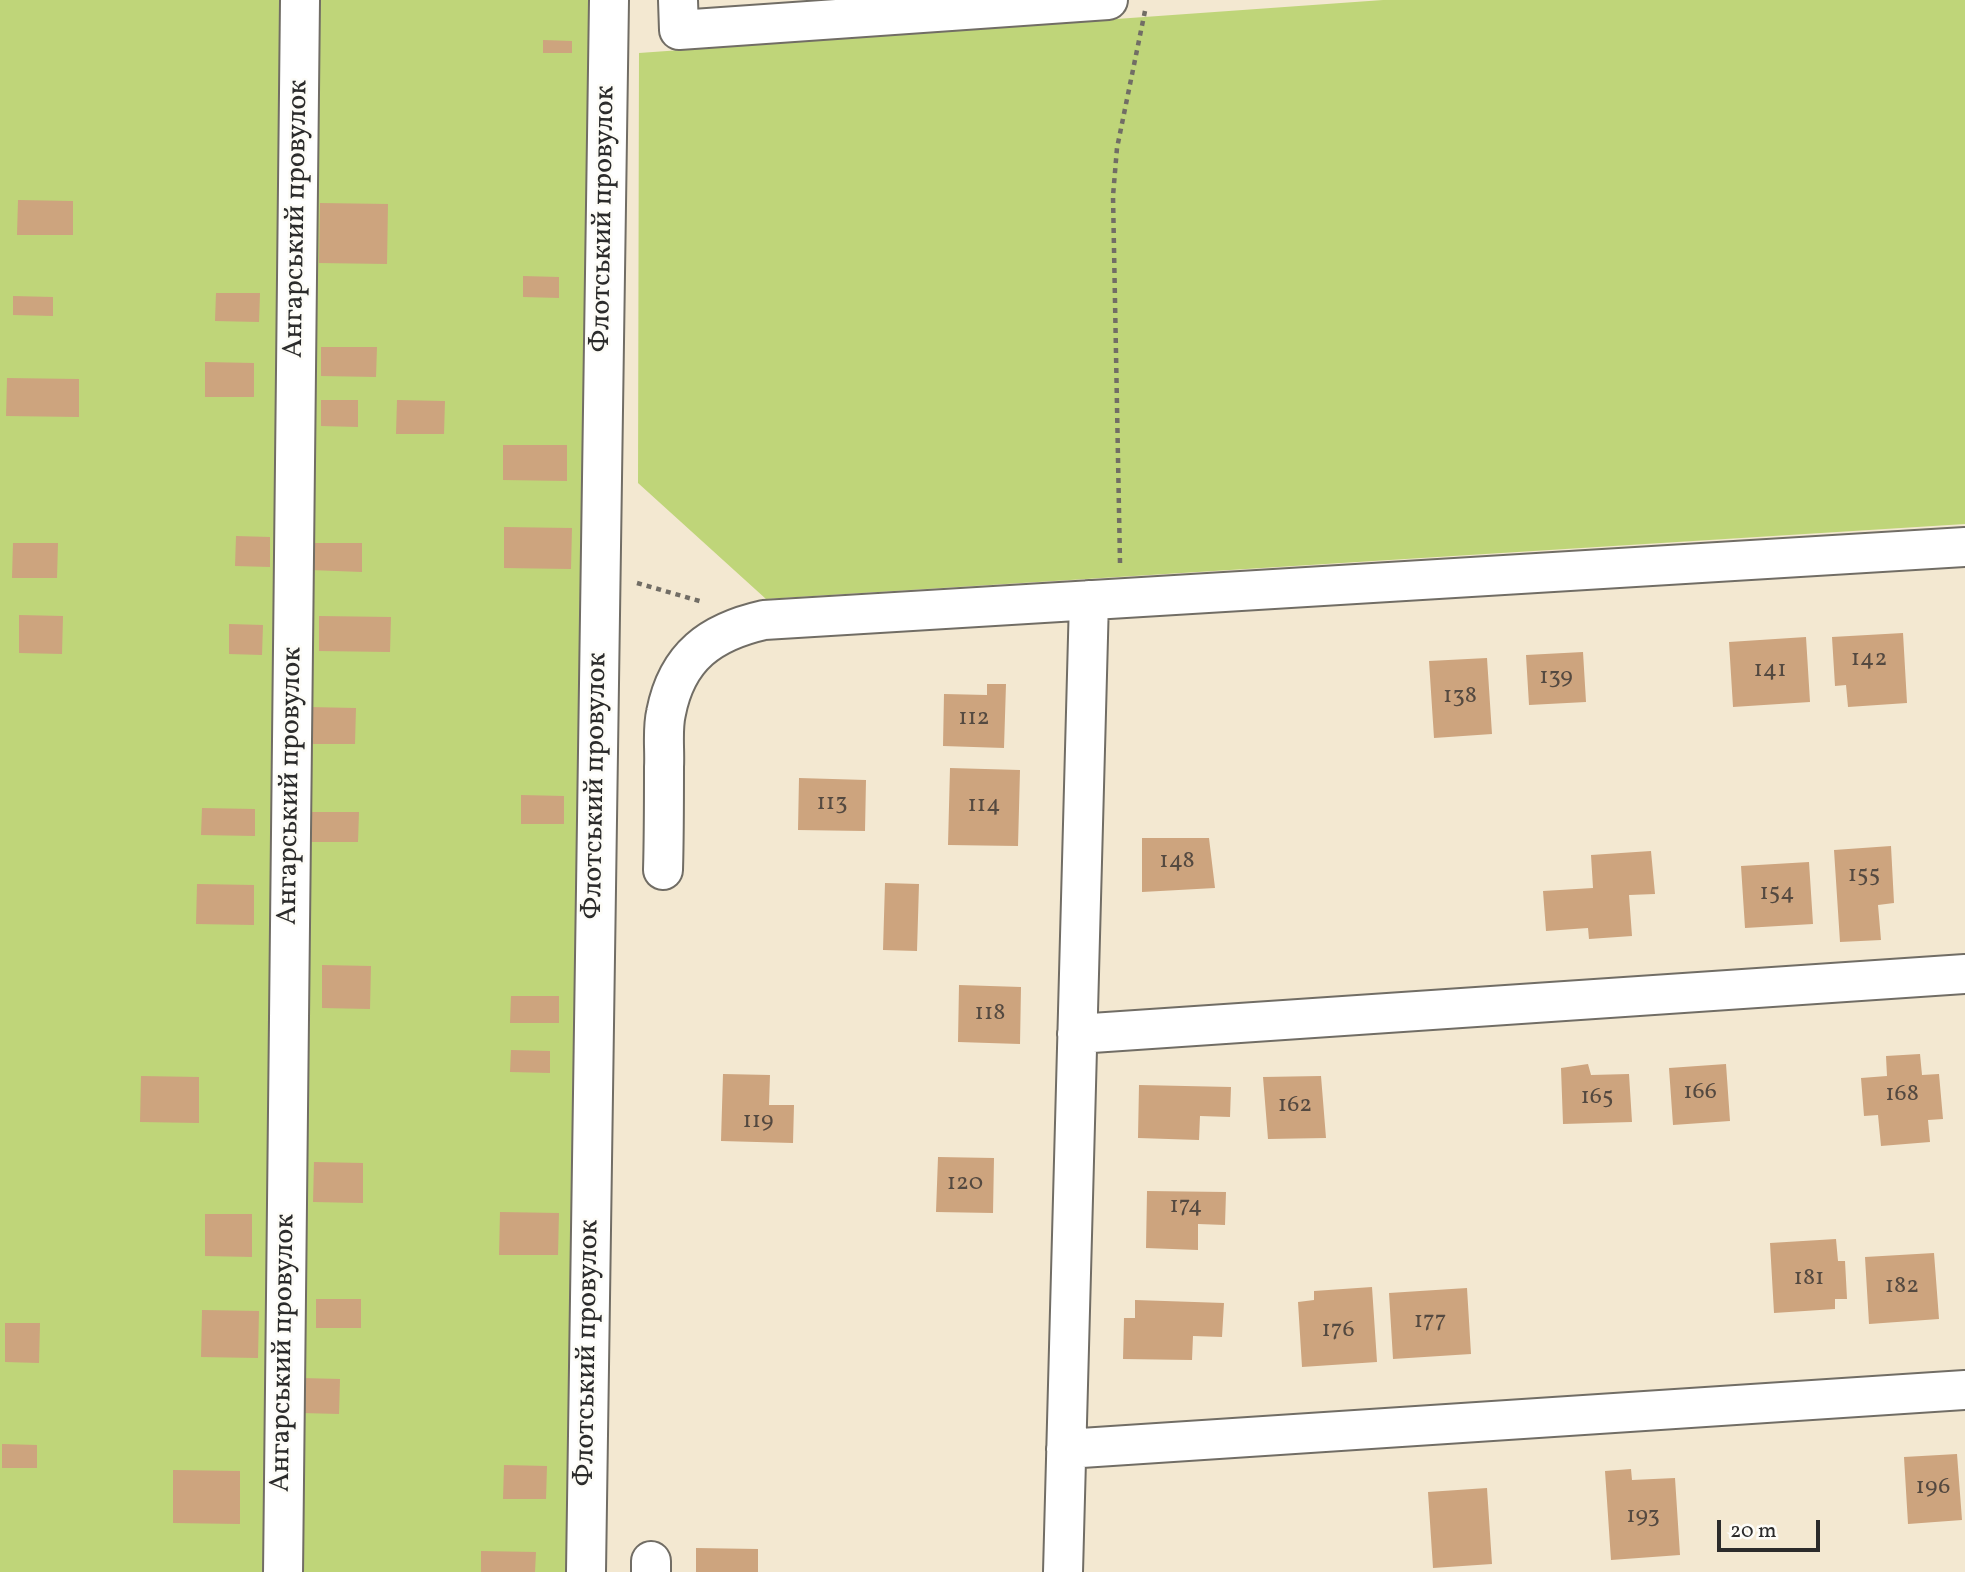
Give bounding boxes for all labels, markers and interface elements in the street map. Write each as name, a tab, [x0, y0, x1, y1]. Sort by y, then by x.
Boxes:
street label: Ангарський провулок	[279, 79, 317, 359]
street label: Флотський провулок	[586, 85, 624, 353]
street label: Ангарський провулок	[273, 646, 311, 926]
house number: 142	[1851, 647, 1887, 675]
street label: Флотський провулок	[578, 652, 616, 920]
house number: 141	[1754, 658, 1786, 686]
house number: 139	[1539, 665, 1573, 693]
house number: 138	[1443, 684, 1477, 712]
house number: 112	[958, 706, 990, 734]
house number: 113	[817, 791, 847, 819]
house number: 114	[968, 793, 1000, 821]
house number: 148	[1159, 849, 1195, 877]
house number: 155	[1848, 863, 1880, 891]
house number: 154	[1759, 881, 1795, 909]
house number: 118	[975, 1001, 1005, 1029]
house number: 166	[1683, 1080, 1717, 1108]
house number: 168	[1885, 1082, 1919, 1110]
house number: 165	[1581, 1085, 1613, 1113]
house number: 162	[1278, 1093, 1312, 1121]
house number: 119	[742, 1109, 774, 1137]
house number: 120	[947, 1171, 983, 1199]
house number: 174	[1170, 1194, 1202, 1222]
street label: Ангарський провулок	[266, 1213, 304, 1493]
street label: Флотський провулок	[570, 1219, 608, 1487]
house number: 181	[1794, 1266, 1824, 1294]
house number: 182	[1885, 1274, 1919, 1302]
house number: 177	[1414, 1309, 1446, 1337]
house number: 176	[1321, 1318, 1355, 1346]
house number: 196	[1916, 1475, 1950, 1503]
house number: 193	[1626, 1504, 1660, 1532]
scale bar	[1720, 1506, 1823, 1550]
text: 20 m	[1730, 1517, 1776, 1546]

